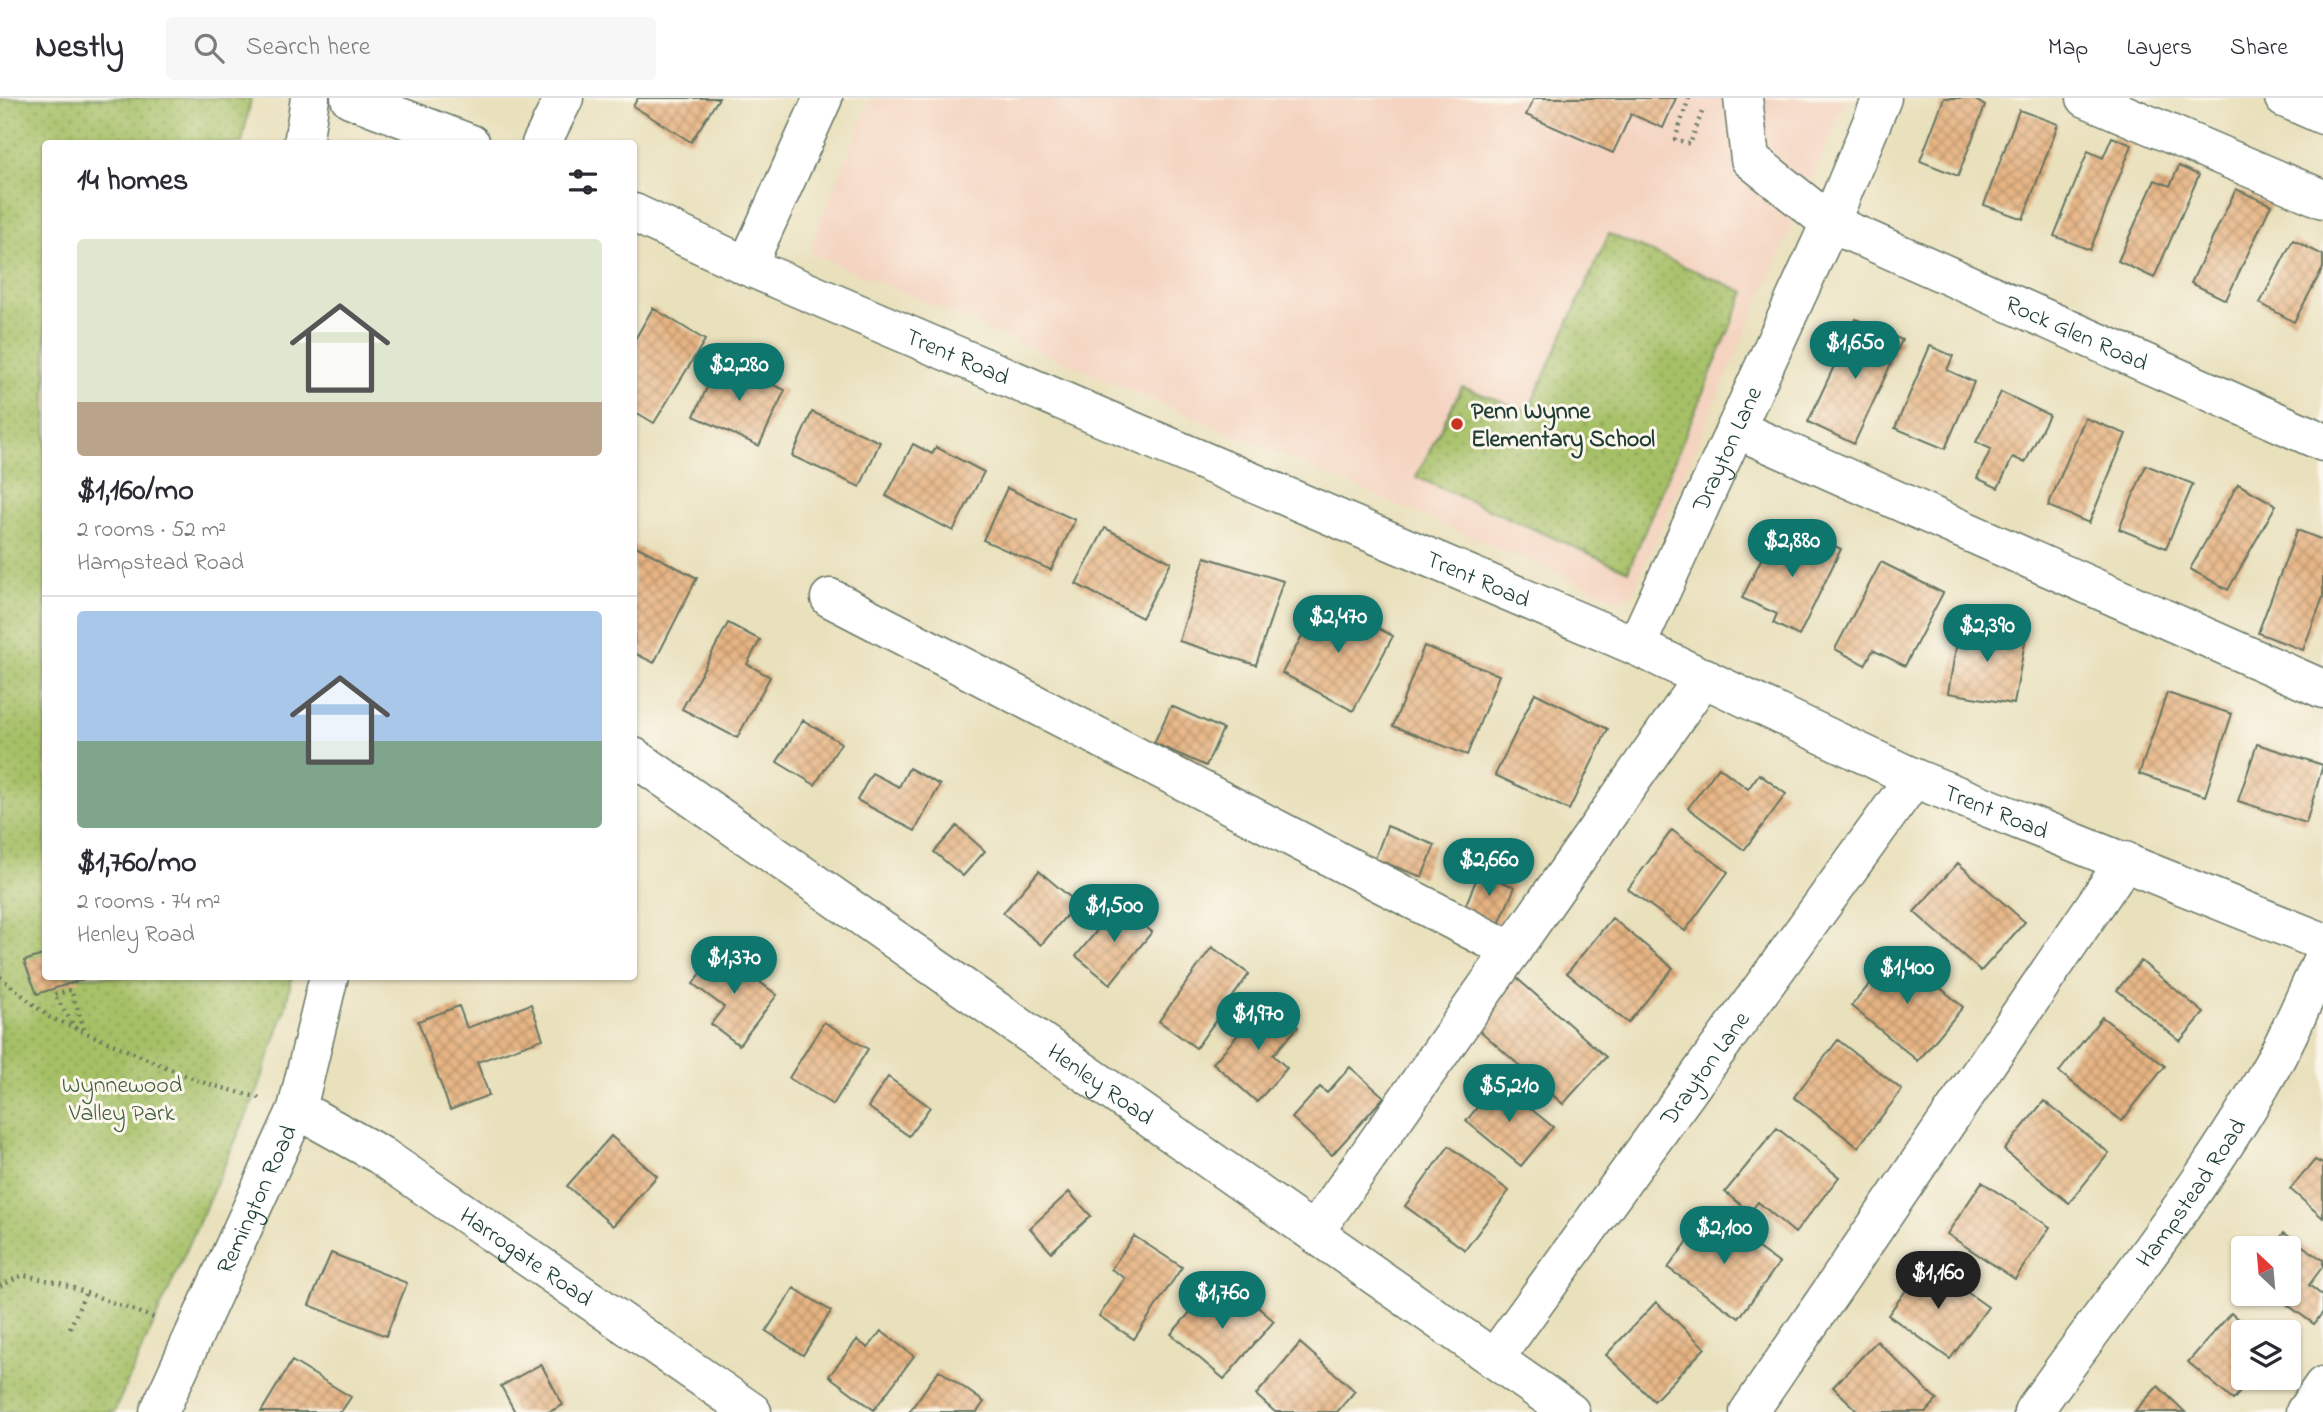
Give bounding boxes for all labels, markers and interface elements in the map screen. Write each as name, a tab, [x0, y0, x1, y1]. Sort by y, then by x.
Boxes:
search box	[166, 17, 656, 80]
text: Nestly	[35, 24, 124, 72]
icon: search	[190, 29, 228, 67]
text: Search here	[246, 29, 370, 67]
text: Map	[2048, 31, 2088, 66]
text: Layers	[2126, 31, 2192, 66]
text: Share	[2230, 31, 2288, 66]
text: 14 homes	[77, 160, 188, 204]
icon: filters	[564, 163, 602, 201]
icon: home	[277, 285, 403, 411]
street label: Rock Glen Road	[1999, 288, 2153, 382]
street label: Trent Road	[899, 321, 1015, 396]
pin: $1,650	[1798, 322, 1912, 381]
text: $1,650	[1826, 327, 1884, 360]
pin: $2,280	[682, 344, 796, 403]
text: $2,280	[709, 349, 769, 382]
street label: Drayton Lane	[1684, 381, 1773, 519]
place label: Penn Wynne Elementary School	[1471, 395, 1655, 459]
marker: Penn Wynne Elementary School	[1449, 416, 1465, 432]
text: $1,160/mo	[77, 470, 194, 514]
text: 2 rooms · 52 m²	[77, 514, 226, 547]
pin: $2,880	[1735, 519, 1849, 579]
text: $2,880	[1764, 525, 1820, 558]
street label: Trent Road	[1420, 543, 1535, 619]
text: Hampstead Road	[77, 547, 244, 580]
pin: $2,470	[1281, 596, 1395, 655]
text: $2,470	[1309, 601, 1367, 634]
pin: $2,390	[1930, 604, 2044, 664]
text: $2,390	[1959, 610, 2015, 643]
icon: home	[277, 657, 403, 783]
street label: Trent Road	[1938, 777, 2053, 850]
pin: $2,660	[1432, 838, 1546, 898]
text: $1,760/mo	[77, 842, 197, 886]
text: $2,660	[1459, 844, 1519, 877]
pin: $1,500	[1057, 884, 1171, 944]
text: 2 rooms · 74 m²	[77, 886, 221, 919]
text: $1,500	[1085, 890, 1143, 923]
text: Henley Road	[77, 919, 195, 952]
pin: $1,370	[677, 936, 791, 996]
text: $1,370	[707, 942, 761, 975]
pin: $1,400	[1850, 946, 1964, 1006]
text: $1,400	[1880, 952, 1934, 985]
pin: $1,970	[1201, 992, 1315, 1052]
text: $1,970	[1232, 998, 1284, 1031]
street label: Drayton Lane	[1652, 1005, 1760, 1135]
street label: Henley Road	[1039, 1036, 1160, 1136]
pin: $5,210	[1452, 1065, 1566, 1124]
park label: Wynnewood Valley Park	[62, 1069, 183, 1133]
text: $5,210	[1479, 1070, 1539, 1103]
street label: Hampstead Road	[2129, 1112, 2257, 1276]
street label: Remington Road	[209, 1119, 308, 1280]
street label: Harrogate Road	[451, 1200, 599, 1317]
pin: $2,100	[1667, 1206, 1781, 1266]
text: $2,100	[1696, 1212, 1752, 1245]
north arrow	[2231, 1236, 2301, 1306]
map controls	[2231, 1236, 2301, 1390]
pin: $1,160	[1881, 1252, 1995, 1311]
text: $1,160	[1912, 1257, 1964, 1290]
pin: $1,760	[1165, 1272, 1279, 1331]
text: $1,760	[1195, 1277, 1249, 1310]
button: layers	[2231, 1320, 2301, 1390]

